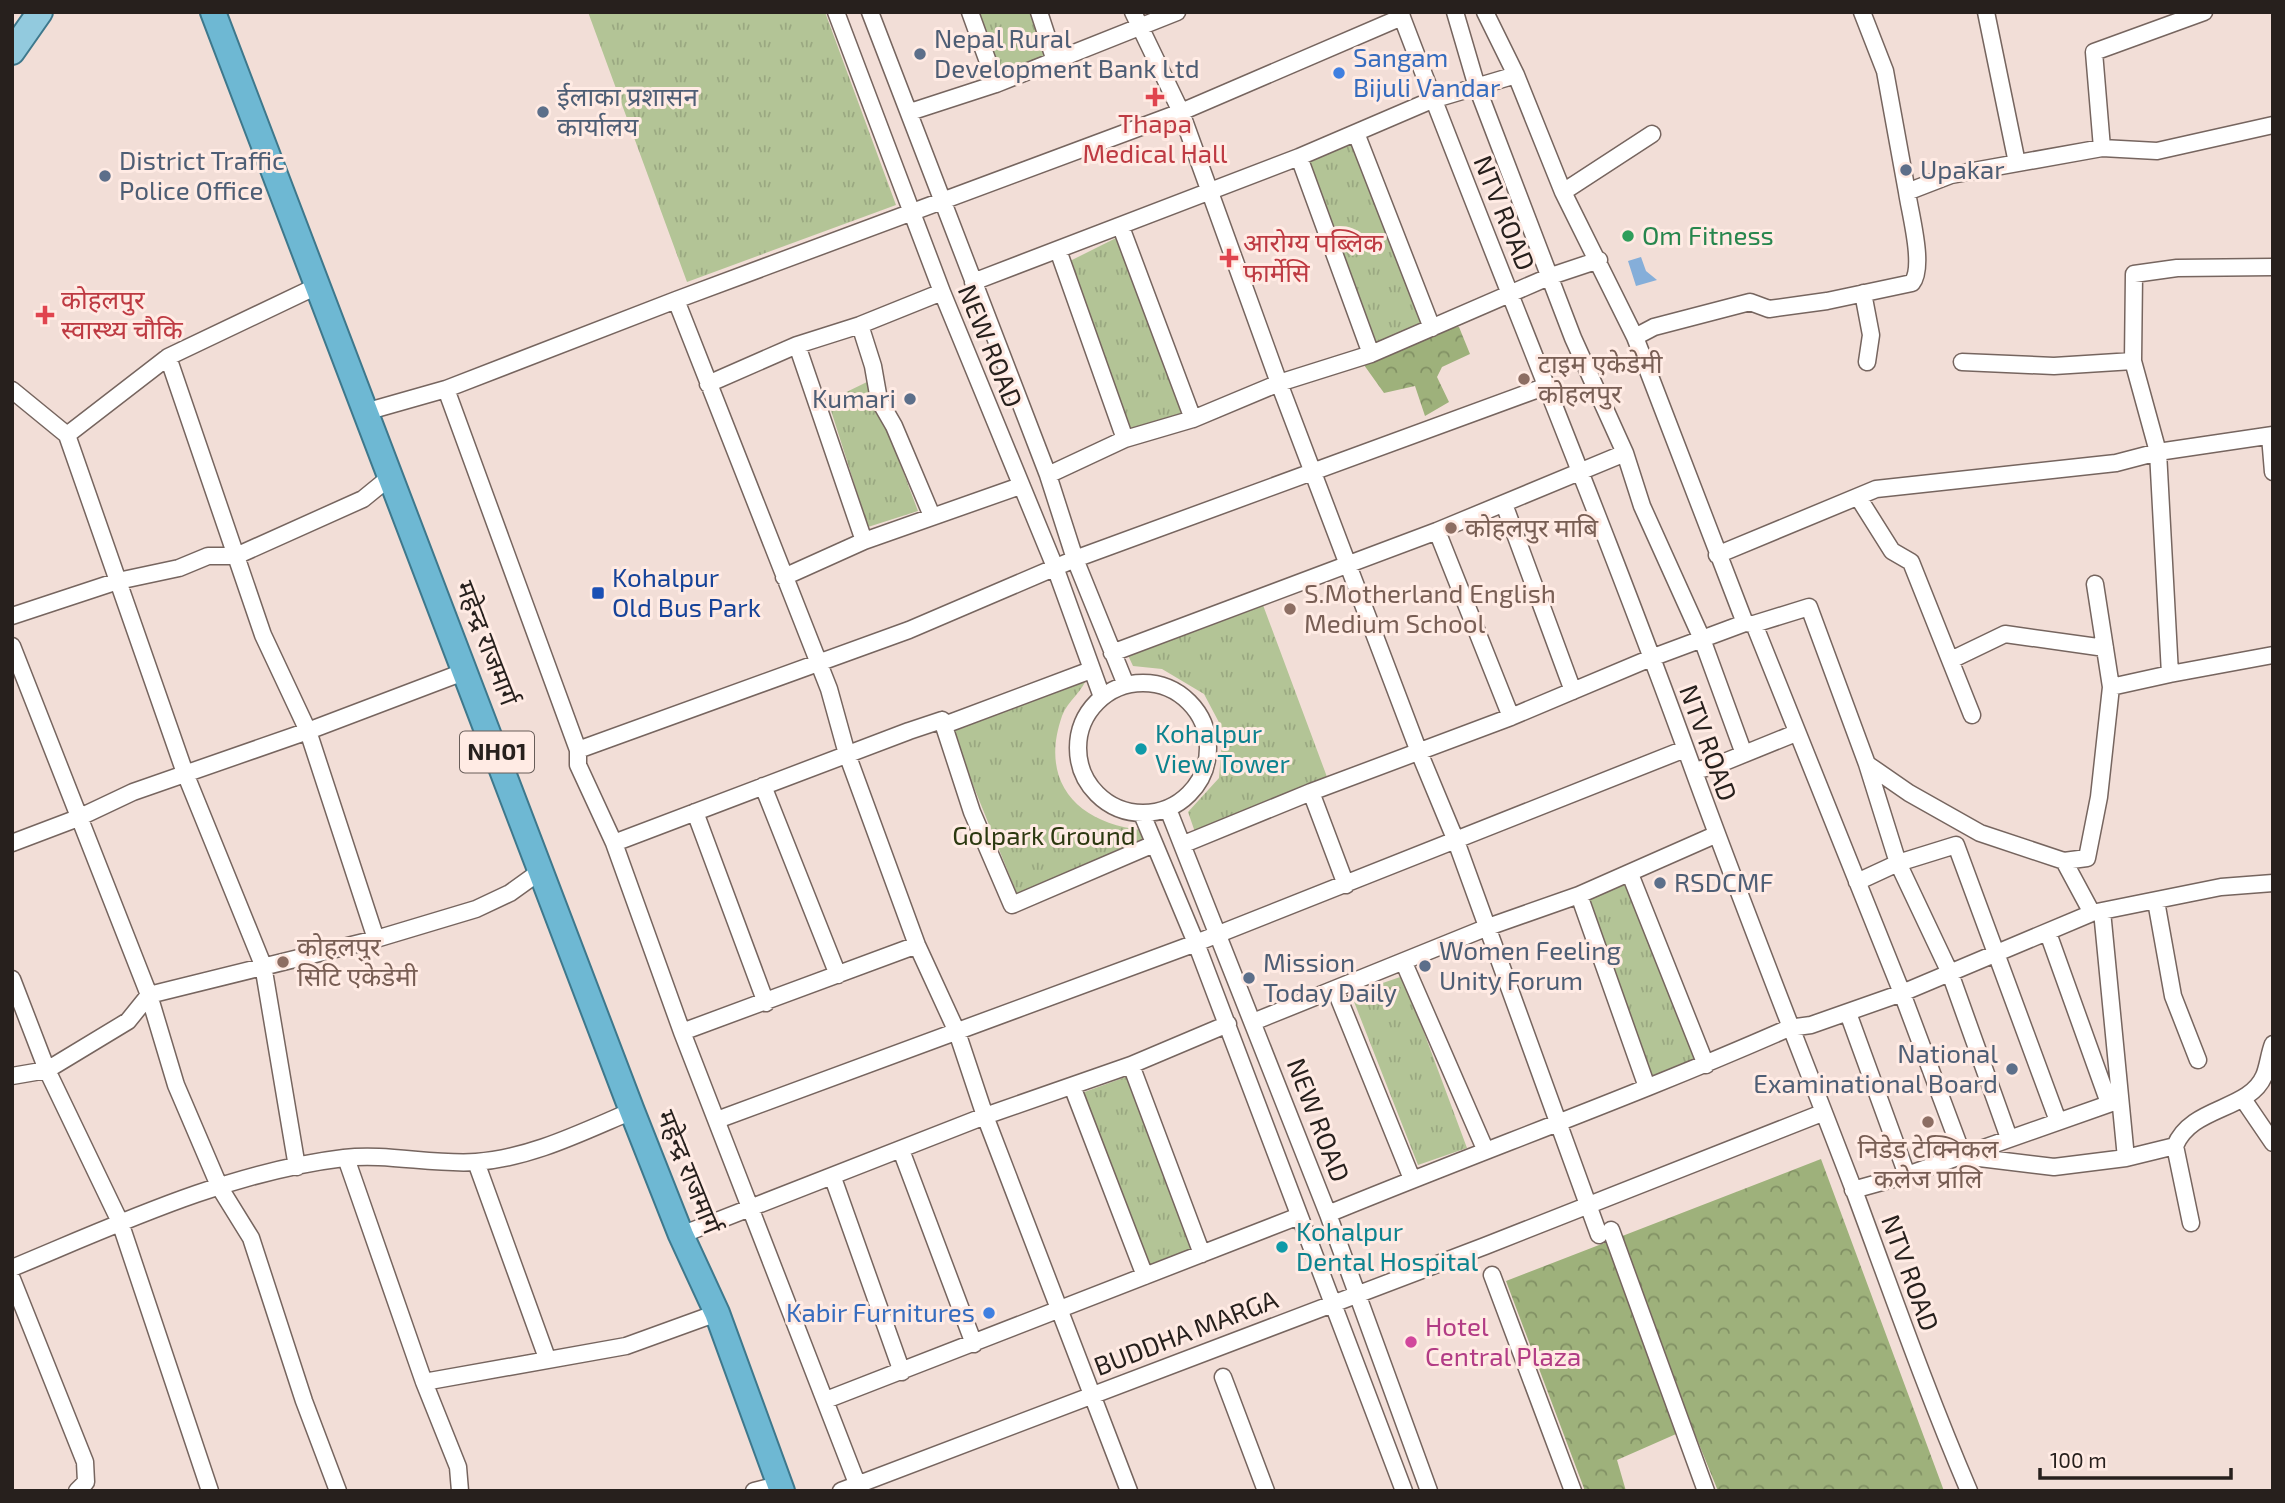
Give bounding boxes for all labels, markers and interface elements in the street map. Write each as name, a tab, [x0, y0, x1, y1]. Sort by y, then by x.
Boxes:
place label: Nepal Rural Development Bank Ltd	[934, 22, 1200, 83]
place label: Sangam Bijuli Vandar	[1353, 41, 1500, 102]
marker: Nepal Rural Development Bank Ltd	[912, 46, 928, 62]
marker: Sangam Bijuli Vandar	[1331, 65, 1347, 81]
place label: ईलाका प्रशासन कार्यालय	[557, 80, 698, 141]
marker: Thapa Medical Hall	[1147, 89, 1163, 105]
marker: ईलाका प्रशासन कार्यालय	[535, 104, 551, 120]
place label: Thapa Medical Hall	[1082, 107, 1228, 168]
place label: District Traffic Police Office	[119, 144, 285, 205]
street label: NTV ROAD	[1468, 150, 1542, 274]
place label: Upakar	[1920, 153, 2005, 184]
marker: Upakar	[1898, 162, 1914, 178]
marker: District Traffic Police Office	[97, 168, 113, 184]
place label: Om Fitness	[1642, 219, 1774, 250]
place label: आरोग्य पब्लिक फार्मेसि	[1243, 226, 1384, 287]
marker: Om Fitness	[1620, 228, 1636, 244]
marker: आरोग्य पब्लिक फार्मेसि	[1221, 250, 1237, 266]
street label: NEW ROAD	[953, 279, 1030, 411]
place label: कोहलपुर स्वास्थ्य चौकि	[61, 283, 184, 344]
marker: कोहलपुर स्वास्थ्य चौकि	[35, 305, 55, 325]
place label: टाइम एकेडेमी कोहलपुर	[1538, 347, 1664, 410]
marker: टाइम एकेडेमी कोहलपुर	[1516, 371, 1532, 387]
place label: Kumari	[812, 382, 896, 413]
marker: Kumari	[902, 391, 918, 407]
place label: कोहलपुर माबि	[1465, 511, 1599, 544]
marker: कोहलपुर माबि	[1443, 520, 1459, 536]
place label: Kohalpur Old Bus Park	[612, 561, 761, 622]
street label: महेन्द्र राजमार्ग	[451, 576, 527, 710]
place label: S.Motherland English Medium School	[1304, 577, 1556, 638]
marker: Kohalpur Old Bus Park	[590, 585, 606, 601]
marker: S.Motherland English Medium School	[1282, 601, 1298, 617]
street label: NTV ROAD	[1674, 680, 1745, 805]
place label: Kohalpur View Tower	[1155, 717, 1290, 778]
road number: NH01	[460, 732, 534, 772]
marker: Kohalpur View Tower	[1133, 741, 1149, 757]
park label: Golpark Ground	[952, 819, 1136, 850]
place label: RSDCMF	[1674, 866, 1774, 897]
marker: RSDCMF	[1652, 875, 1668, 891]
place label: कोहलपुर सिटि एकेडेमी	[297, 930, 419, 991]
place label: Women Feeling Unity Forum	[1439, 934, 1621, 995]
place label: Mission Today Daily	[1263, 946, 1397, 1007]
marker: कोहलपुर सिटि एकेडेमी	[275, 954, 291, 970]
marker: Women Feeling Unity Forum	[1417, 958, 1433, 974]
marker: Mission Today Daily	[1241, 970, 1257, 986]
place label: National Examinational Board	[1753, 1037, 1998, 1098]
street label: NEW ROAD	[1282, 1053, 1357, 1186]
marker: National Examinational Board	[2004, 1061, 2020, 1077]
street label: महेन्द्र राजमार्ग	[652, 1105, 730, 1239]
marker: निडेड टेक्निकल कलेज प्रालि	[1920, 1114, 1936, 1130]
place label: निडेड टेक्निकल कलेज प्रालि	[1858, 1132, 1999, 1193]
street label: NTV ROAD	[1876, 1210, 1947, 1335]
place label: Kohalpur Dental Hospital	[1296, 1215, 1478, 1276]
marker: Kohalpur Dental Hospital	[1274, 1239, 1290, 1255]
street label: BUDDHA MARGA	[1089, 1282, 1282, 1381]
place label: Kabir Furnitures	[786, 1296, 975, 1327]
marker: Kabir Furnitures	[981, 1305, 997, 1321]
place label: Hotel Central Plaza	[1425, 1310, 1581, 1371]
marker: Hotel Central Plaza	[1403, 1334, 1419, 1350]
scale bar	[2040, 1436, 2231, 1480]
text: 100 m	[2050, 1447, 2107, 1472]

